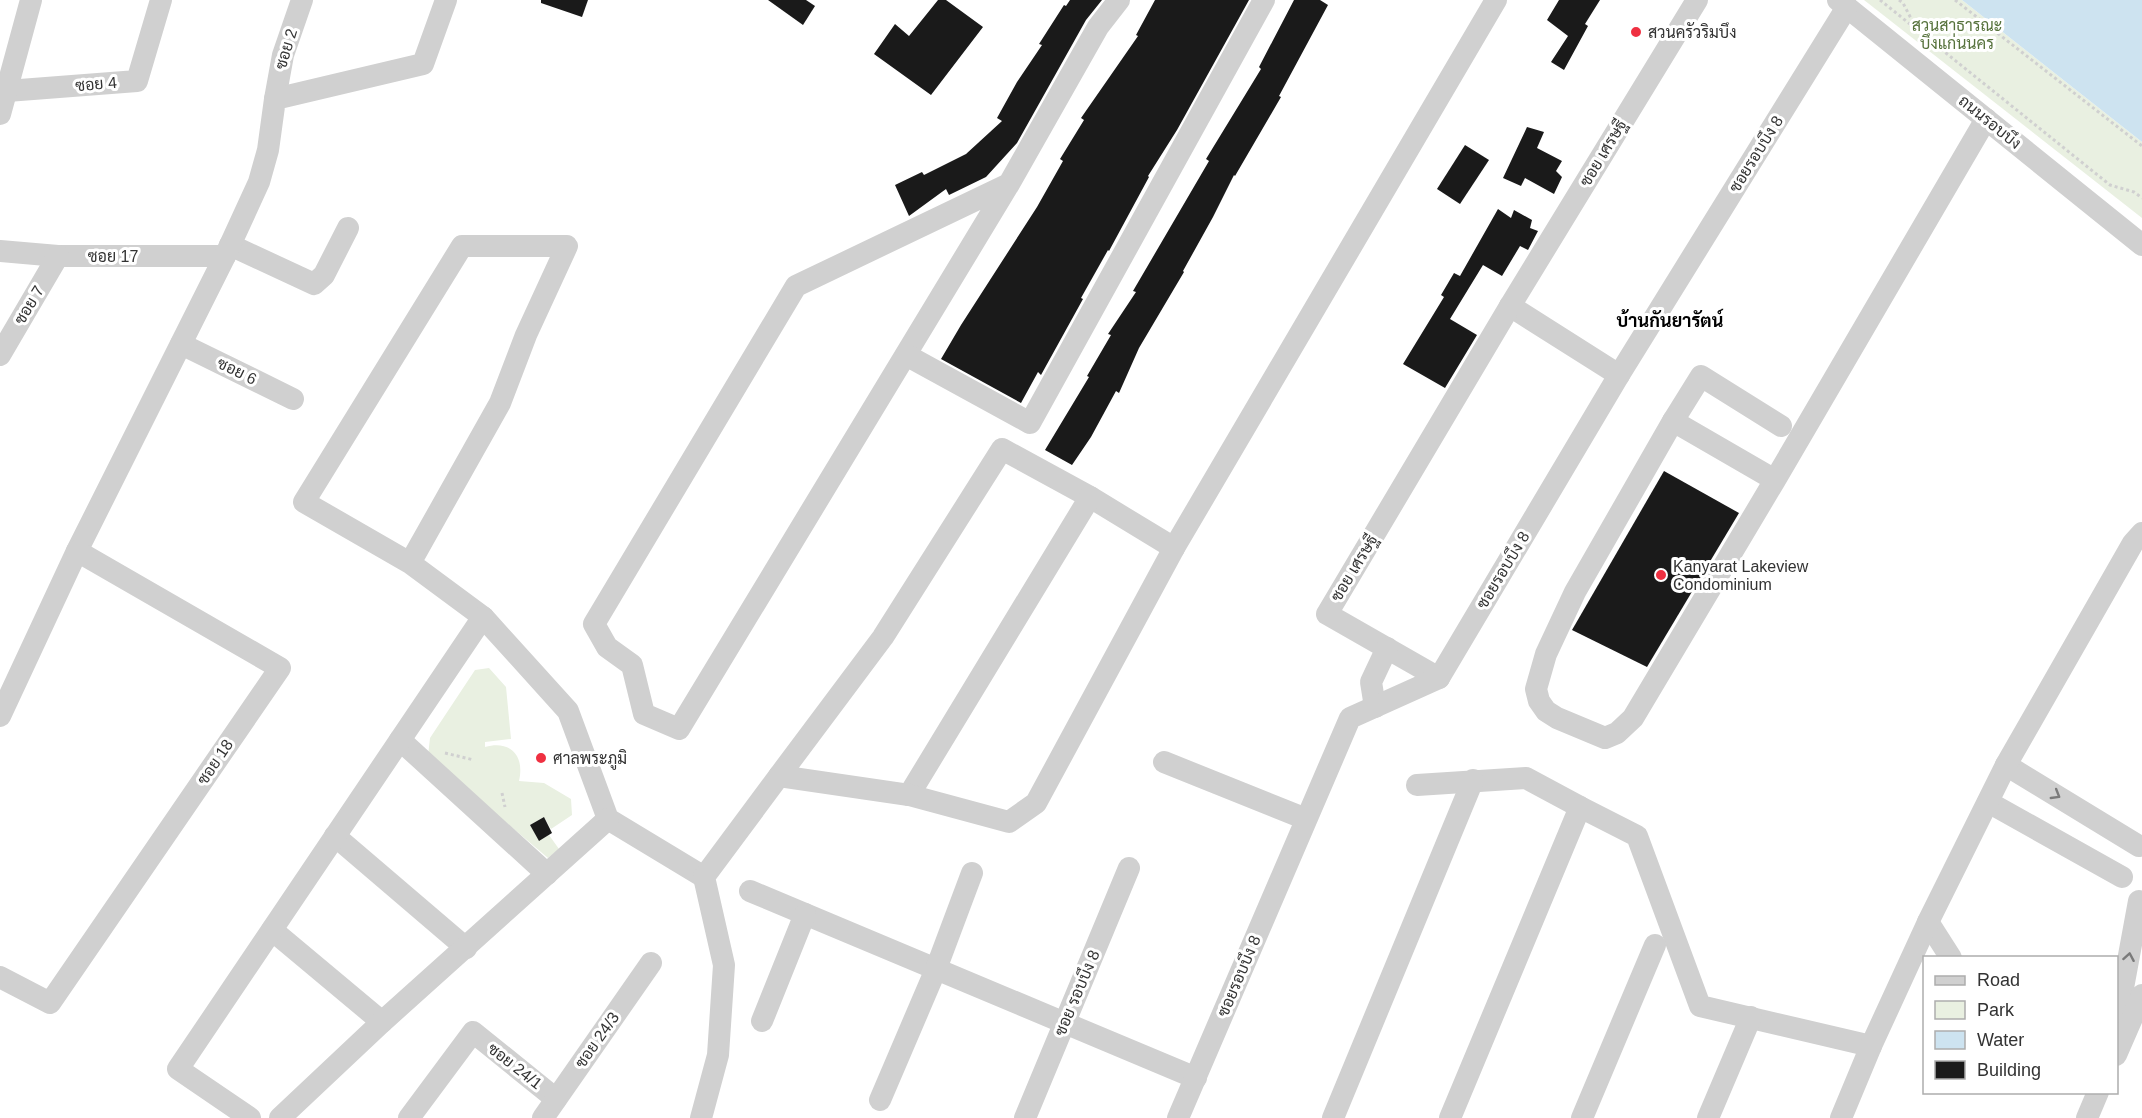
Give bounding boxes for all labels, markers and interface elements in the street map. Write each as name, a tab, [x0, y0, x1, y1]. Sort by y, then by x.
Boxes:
park label: สวนสาธารณะ บึงแก่นนคร	[1912, 17, 2002, 52]
place label: สวนครัวริมบึง	[1648, 22, 1736, 41]
marker: สวนครัวริมบึง	[1629, 25, 1643, 39]
street label: ซอย 2	[272, 26, 300, 71]
street label: ซอย 4	[74, 74, 118, 94]
street label: ถนนรอบบึง	[1956, 90, 2026, 152]
street label: ซอยรอบบึง 8	[1724, 112, 1786, 195]
street label: ซอย เศรษฐี	[1574, 115, 1631, 190]
street label: ซอย 17	[88, 248, 138, 265]
street label: ซอย 7	[11, 283, 47, 327]
district label: บ้านกันยารัตน์	[1617, 308, 1724, 331]
street label: ซอย 6	[215, 354, 260, 388]
street label: ซอยรอบบึง 8	[1472, 527, 1533, 612]
street label: ซอย เศรษฐี	[1325, 530, 1382, 605]
place label: Kanyarat Lakeview Condominium	[1673, 558, 1809, 593]
marker: Kanyarat Lakeview Condominium	[1654, 568, 1668, 582]
street label: ซอย 18	[194, 736, 236, 788]
place label: ศาลพระภูมิ	[553, 749, 627, 770]
marker: ศาลพระภูมิ	[534, 751, 548, 765]
one-way arrow	[2050, 788, 2060, 800]
street label: ซอยรอบบึง 8	[1212, 932, 1264, 1019]
street label: ซอย รอบบึง 8	[1050, 947, 1103, 1038]
one-way arrow	[2122, 952, 2135, 962]
legend	[1923, 956, 2118, 1094]
text: Road	[1977, 970, 2020, 990]
text: Park	[1977, 1000, 2015, 1020]
street label: ซอย 24/3	[572, 1009, 622, 1071]
text: Water	[1977, 1030, 2024, 1050]
street label: ซอย 24/1	[485, 1040, 546, 1092]
text: Building	[1977, 1060, 2041, 1080]

